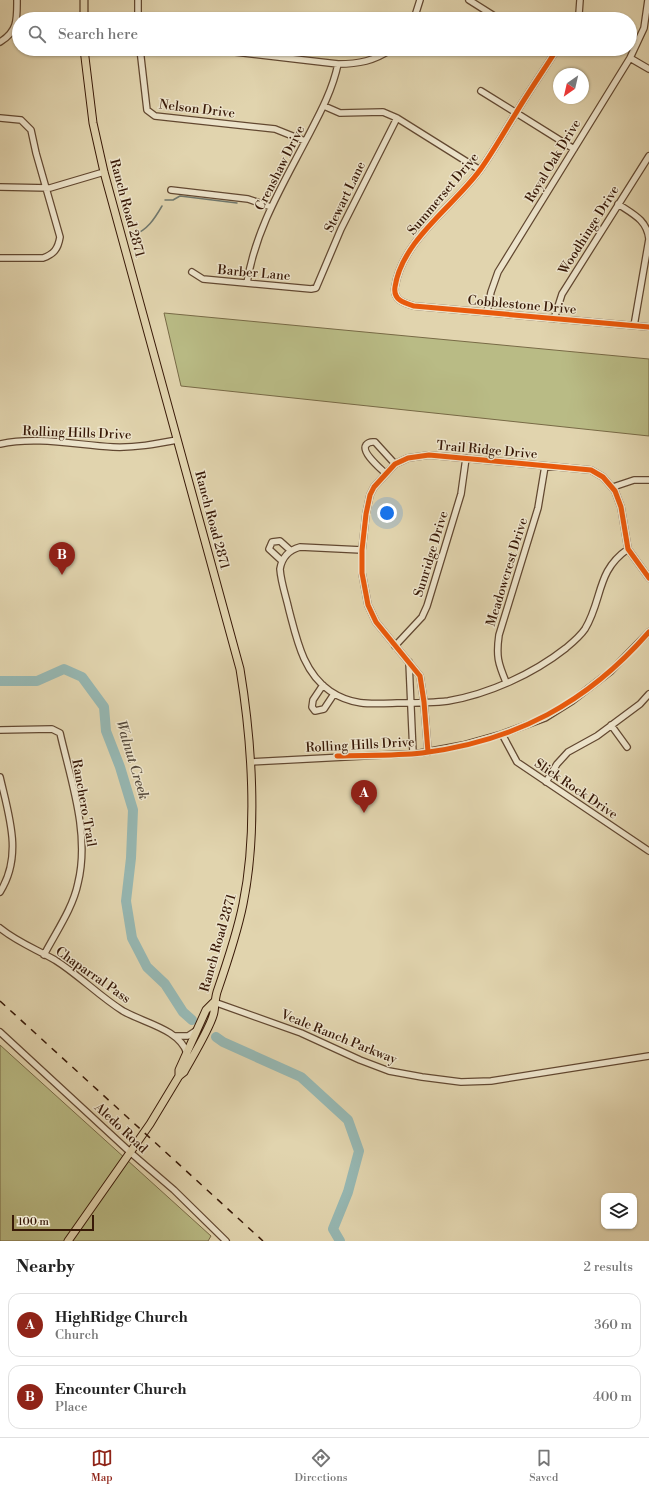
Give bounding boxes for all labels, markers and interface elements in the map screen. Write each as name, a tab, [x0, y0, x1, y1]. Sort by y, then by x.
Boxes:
search box	[12, 12, 637, 56]
icon: search	[26, 23, 48, 45]
text: Search here	[58, 25, 138, 44]
north arrow	[553, 68, 589, 104]
street label: Nelson Drive	[158, 96, 236, 122]
street label: Royal Oak Drive	[522, 116, 584, 206]
street label: Crenshaw Drive	[252, 122, 309, 213]
street label: Summerset Drive	[404, 149, 482, 238]
street label: Ranch Road 2871	[106, 157, 148, 259]
street label: Stewart Lane	[321, 159, 369, 235]
street label: Woodhinge Drive	[555, 182, 623, 278]
street label: Barber Lane	[216, 262, 291, 284]
street label: Cobblestone Drive	[467, 292, 577, 318]
street label: Rolling Hills Drive	[22, 423, 132, 443]
street label: Trail Ridge Drive	[436, 438, 538, 462]
street label: Ranch Road 2871	[191, 469, 233, 571]
your location	[377, 503, 397, 523]
street label: Sunridge Drive	[410, 509, 452, 599]
street label: Meadowcrest Drive	[483, 515, 531, 628]
pin: B	[49, 542, 75, 575]
water label: Walnut Creek	[111, 718, 153, 802]
street label: Rolling Hills Drive	[305, 734, 415, 756]
street label: Slick Rock Drive	[531, 755, 621, 823]
street label: Ranchero Trail	[68, 758, 100, 848]
pin: A	[351, 780, 377, 813]
street label: Ranch Road 2871	[196, 892, 240, 994]
street label: Chaparral Pass	[52, 943, 134, 1007]
street label: Veale Ranch Parkway	[278, 1006, 400, 1068]
street label: Aledo Road	[90, 1099, 151, 1157]
map controls	[601, 1193, 637, 1229]
button: layers	[601, 1193, 637, 1229]
scale bar	[12, 1213, 94, 1232]
text: 100 m	[18, 1215, 49, 1229]
text: Nearby	[16, 1256, 75, 1278]
text: 2 results	[584, 1259, 633, 1275]
text: HighRidge Church	[55, 1308, 188, 1327]
text: A	[25, 1317, 35, 1333]
text: 360 m	[594, 1317, 632, 1333]
text: Church	[55, 1327, 99, 1343]
text: Encounter Church	[55, 1380, 187, 1399]
text: B	[25, 1389, 35, 1405]
text: 400 m	[593, 1389, 632, 1405]
text: Place	[55, 1399, 87, 1415]
tab: Map	[91, 1447, 113, 1485]
tab: Directions	[295, 1447, 348, 1485]
tab: Saved	[529, 1447, 558, 1485]

